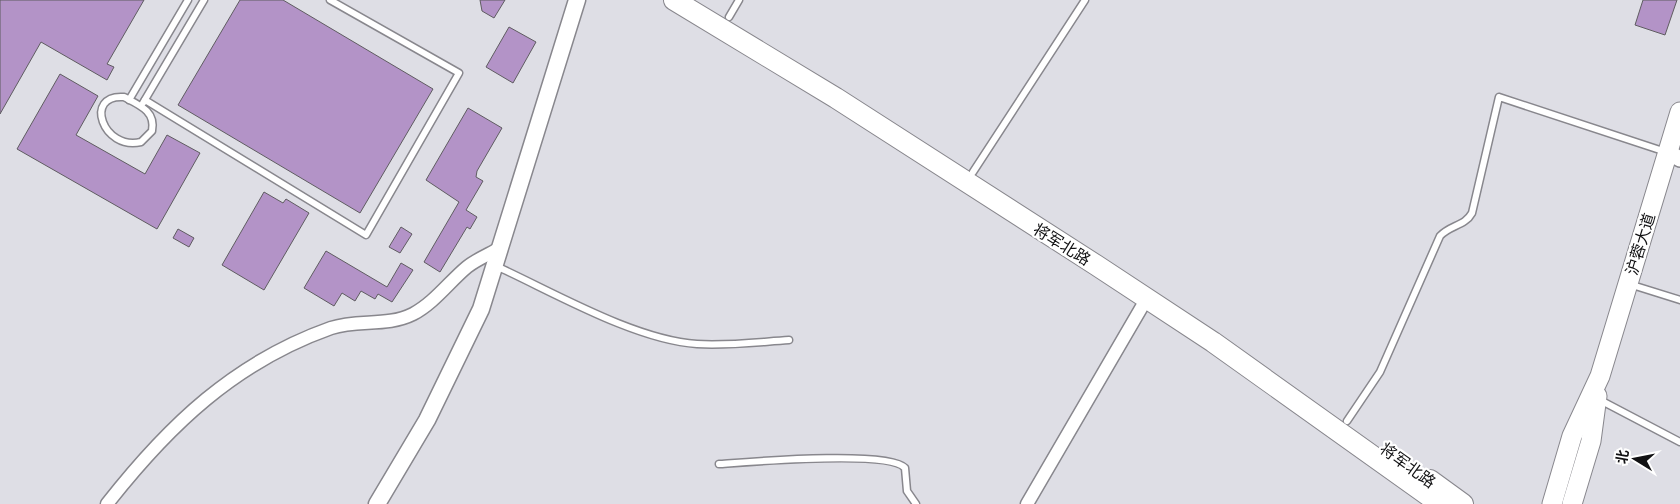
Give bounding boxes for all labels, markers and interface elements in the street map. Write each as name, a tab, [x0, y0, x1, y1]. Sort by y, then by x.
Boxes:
street label: 沪蓉大道	[1622, 211, 1658, 277]
street label: 将军北路	[1030, 219, 1094, 269]
north arrow	[1610, 434, 1660, 484]
street label: 将军北路	[1377, 439, 1439, 491]
text: 北	[1613, 448, 1631, 465]

